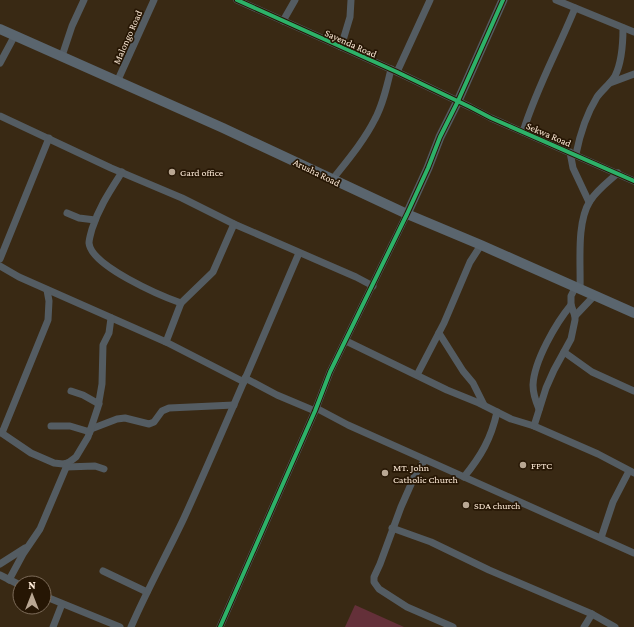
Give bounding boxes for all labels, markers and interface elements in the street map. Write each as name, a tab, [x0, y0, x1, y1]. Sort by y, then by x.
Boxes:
street label: Malongo Road	[111, 8, 145, 66]
street label: Sayenda Road	[323, 27, 379, 60]
street label: Sekwa Road	[525, 120, 574, 149]
street label: Arusha Road	[292, 156, 343, 189]
marker: Gard office	[167, 167, 177, 177]
place label: Gard office	[180, 167, 224, 178]
marker: FPTC	[518, 460, 528, 470]
place label: FPTC	[531, 460, 552, 471]
place label: MT. John Catholic Church	[393, 462, 458, 485]
marker: MT. John Catholic Church	[380, 468, 390, 478]
marker: SDA church	[461, 500, 471, 510]
place label: SDA church	[474, 500, 521, 511]
north arrow	[12, 575, 52, 615]
text: N	[28, 579, 36, 591]

